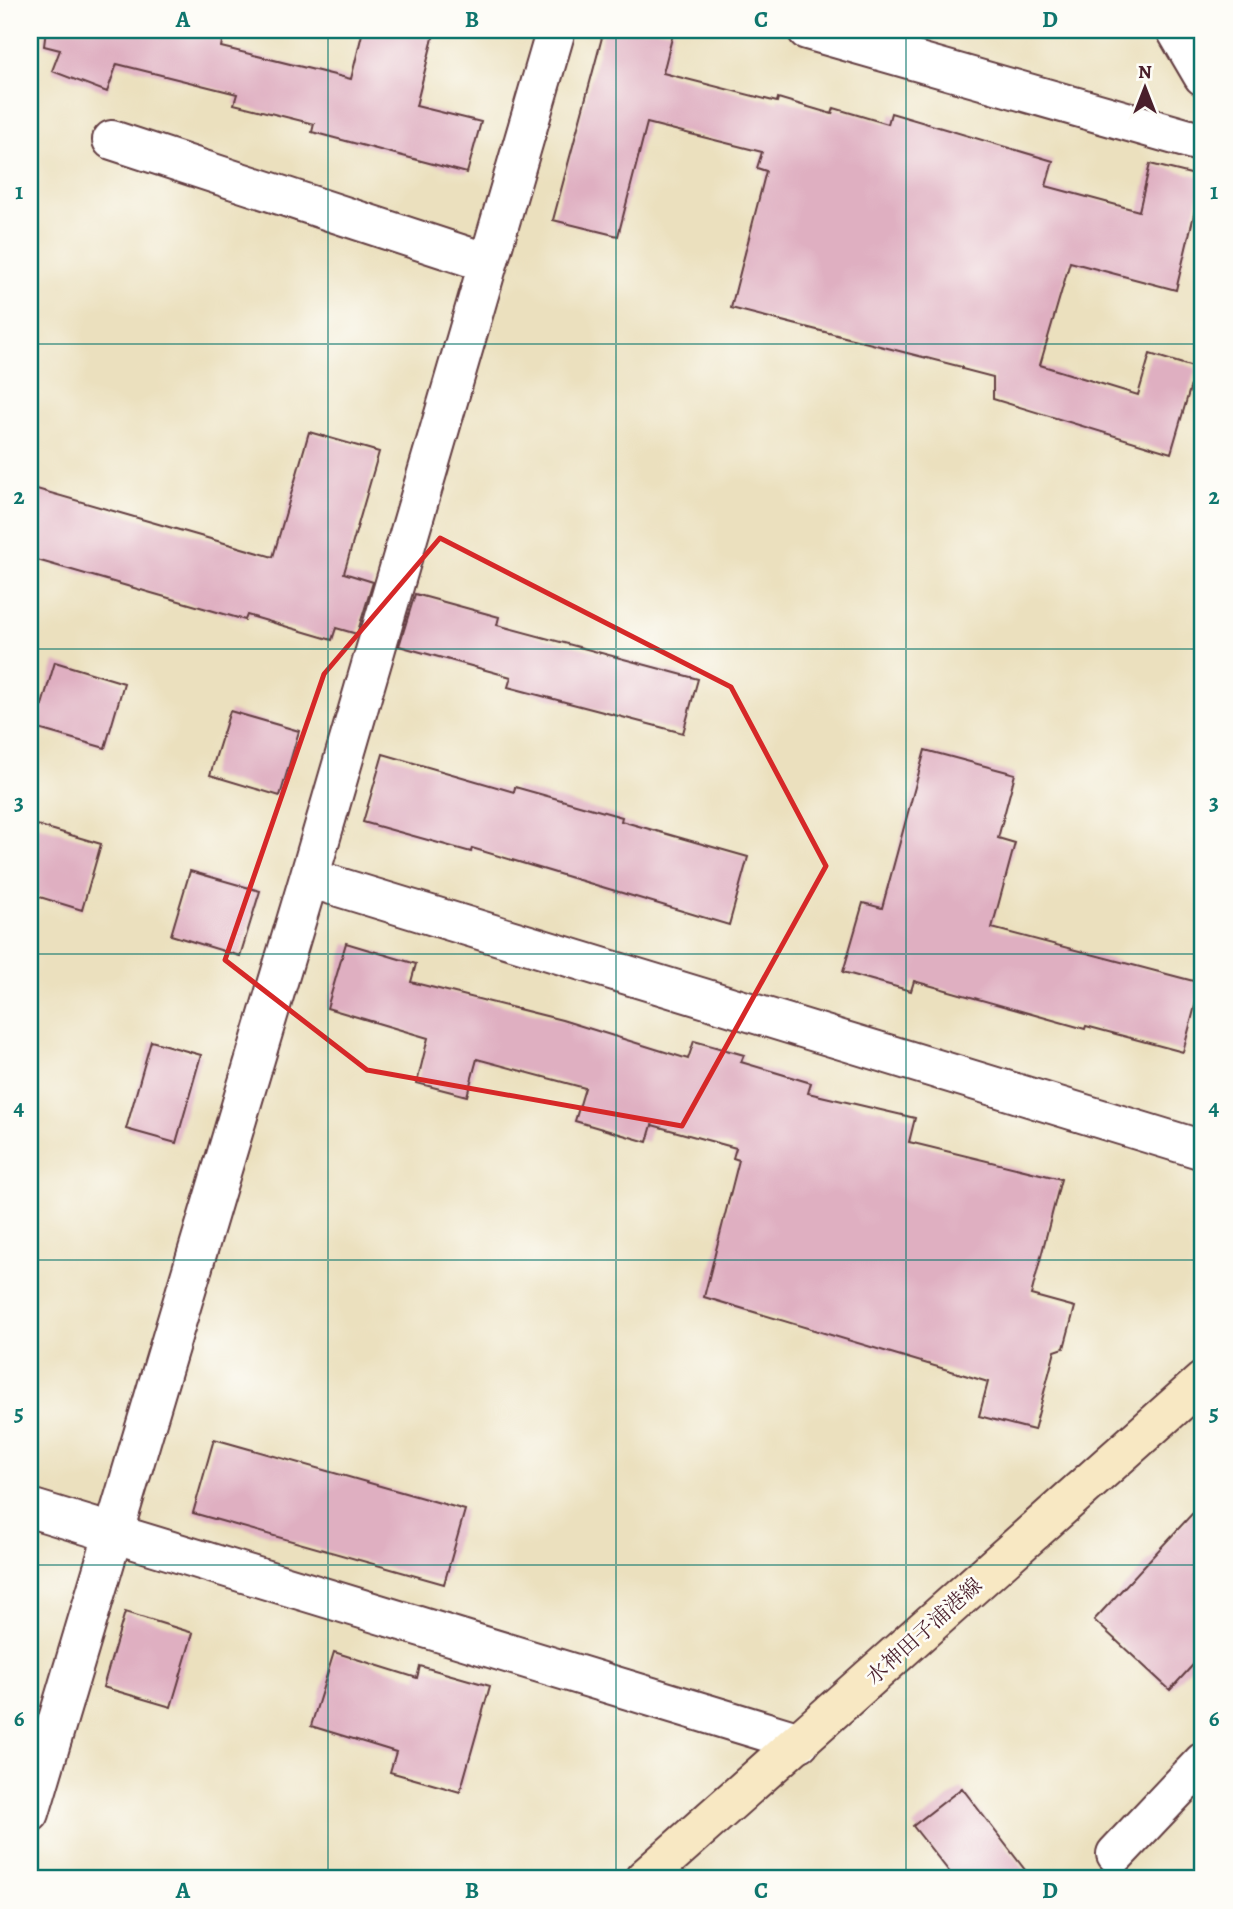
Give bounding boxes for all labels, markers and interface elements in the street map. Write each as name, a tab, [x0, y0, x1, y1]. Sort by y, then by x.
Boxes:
text: A	[175, 4, 191, 35]
text: B	[465, 4, 479, 35]
text: C	[754, 4, 768, 35]
text: D	[1042, 4, 1058, 35]
north arrow	[1110, 52, 1180, 122]
text: N	[1138, 59, 1152, 85]
text: 1	[15, 176, 23, 207]
text: 1	[1210, 176, 1218, 207]
text: 2	[13, 481, 25, 512]
text: 2	[1208, 481, 1220, 512]
text: 3	[14, 787, 24, 818]
text: 3	[1209, 787, 1219, 818]
text: 4	[14, 1092, 25, 1123]
text: 4	[1209, 1092, 1220, 1123]
text: 5	[14, 1397, 24, 1428]
text: 5	[1209, 1397, 1219, 1428]
street label: 水神田子浦港線	[860, 1571, 988, 1691]
text: 6	[14, 1703, 25, 1734]
text: 6	[1209, 1703, 1220, 1734]
text: A	[175, 1875, 191, 1906]
text: B	[465, 1875, 479, 1906]
text: C	[754, 1875, 768, 1906]
text: D	[1042, 1875, 1058, 1906]

